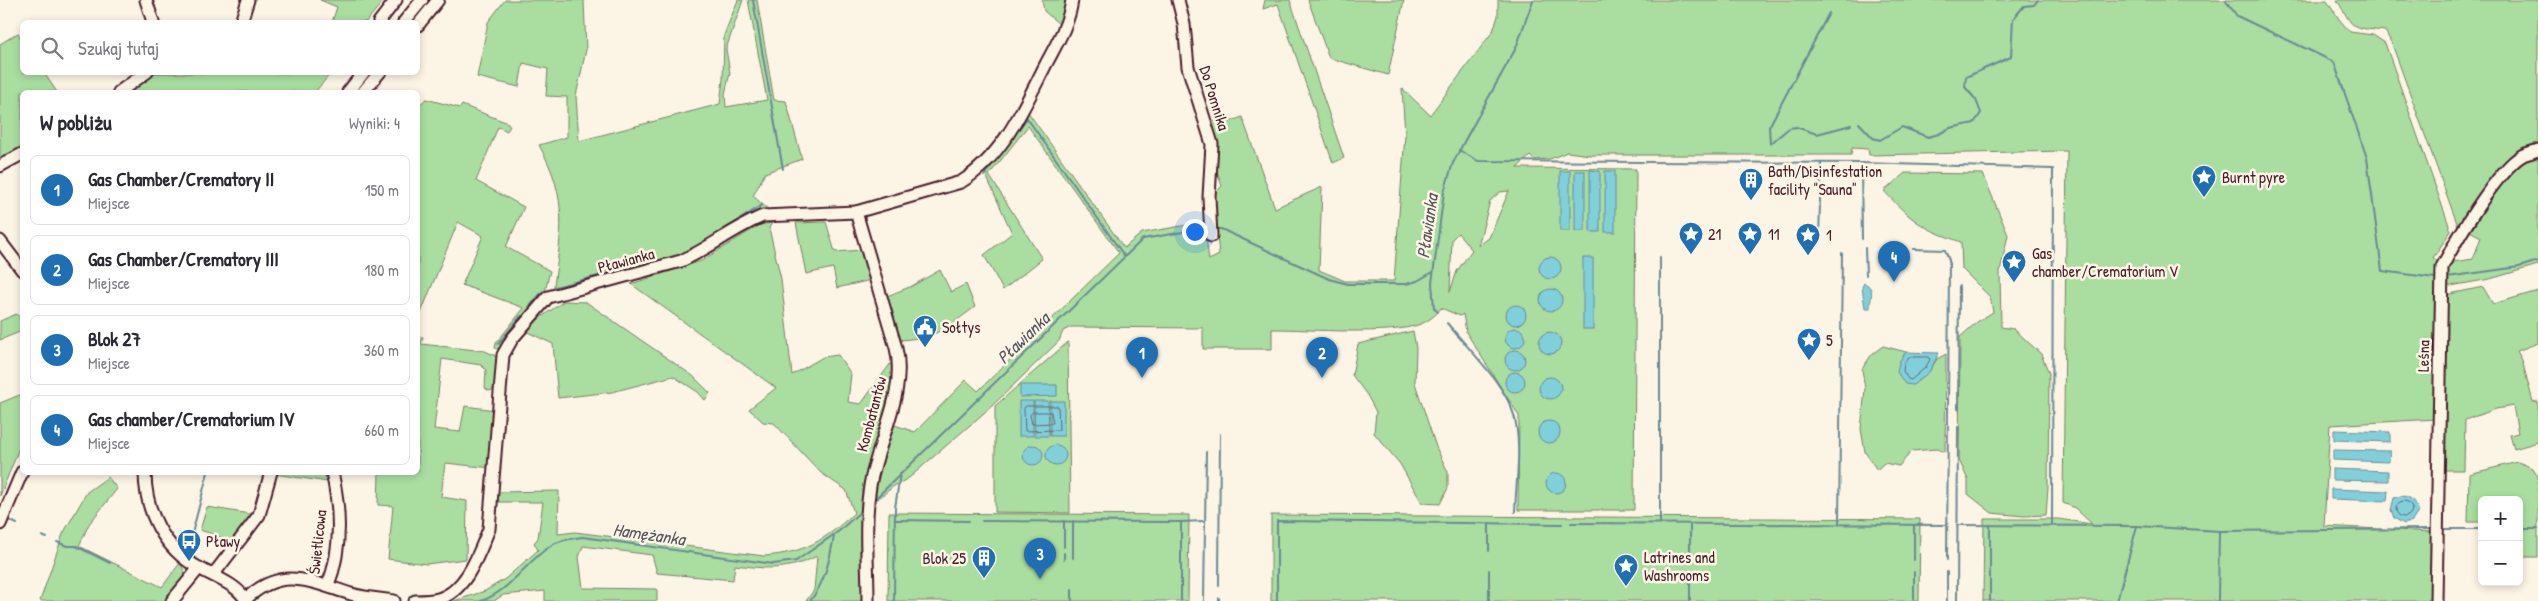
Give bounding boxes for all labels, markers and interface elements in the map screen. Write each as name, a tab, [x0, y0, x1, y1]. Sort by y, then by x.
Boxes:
search box	[20, 20, 420, 75]
icon: search	[38, 34, 66, 62]
text: Szukaj tutaj	[78, 35, 159, 61]
street label: Do Pomnika	[1195, 63, 1235, 133]
text: W pobliżu	[40, 108, 112, 137]
text: Wyniki: 4	[349, 112, 400, 134]
place label: Bath/Disinfestation facility "Sauna"	[1768, 160, 1882, 200]
place icon: Burnt pyre	[2191, 164, 2217, 198]
text: Gas Chamber/Crematory II	[88, 166, 274, 192]
place label: Burnt pyre	[2222, 166, 2286, 188]
building icon: Bath/Disinfestation facility "Sauna"	[1738, 167, 1764, 201]
text: 1	[54, 179, 60, 201]
text: 150 m	[365, 179, 399, 201]
water label: Pławianka	[1410, 190, 1444, 260]
text: Miejsce	[88, 192, 130, 214]
your location	[1182, 219, 1208, 245]
place icon: 21	[1678, 221, 1704, 255]
place icon: 11	[1737, 221, 1763, 255]
place icon: 1	[1795, 222, 1821, 256]
place label: 21	[1708, 223, 1721, 245]
place label: 11	[1768, 223, 1780, 245]
place label: 1	[1826, 224, 1832, 246]
pin: 4	[1878, 241, 1910, 282]
street label: Pławianka	[595, 242, 657, 278]
place label: Gas chamber/Crematorium V	[2032, 242, 2178, 282]
text: Gas Chamber/Crematory III	[88, 246, 279, 272]
place icon: Gas chamber/Crematorium V	[2001, 249, 2027, 283]
text: 2	[53, 259, 61, 281]
text: 180 m	[365, 259, 399, 281]
text: Miejsce	[88, 272, 130, 294]
water label: Pławianka	[991, 305, 1056, 369]
public building icon: Sołtys	[912, 314, 938, 348]
place label: Sołtys	[942, 316, 980, 338]
text: Blok 27	[88, 326, 141, 352]
place icon: 5	[1796, 327, 1822, 361]
place label: 5	[1826, 329, 1833, 351]
pin: 1	[1126, 337, 1158, 378]
pin: 2	[1306, 337, 1338, 378]
text: 3	[53, 339, 61, 361]
text: 360 m	[364, 339, 399, 361]
street label: Leśna	[2412, 340, 2434, 372]
text: Miejsce	[88, 352, 130, 374]
street label: Kombatantów	[850, 374, 892, 454]
text: Gas chamber/Crematorium IV	[88, 406, 294, 432]
text: 4	[54, 419, 60, 441]
text: 660 m	[365, 419, 399, 441]
text: Miejsce	[88, 432, 130, 454]
map controls	[2478, 496, 2523, 586]
button: +	[2478, 496, 2523, 541]
street label: Świetlicowa	[303, 509, 331, 575]
water label: Hamężanka	[611, 517, 688, 552]
bus stop icon: Pławy	[176, 528, 202, 562]
place label: Pławy	[206, 530, 240, 552]
pin: 3	[1024, 538, 1056, 579]
button: −	[2478, 541, 2523, 586]
building icon: Blok 25	[971, 545, 997, 579]
place label: Latrines and Washrooms	[1644, 546, 1715, 586]
place label: Blok 25	[923, 547, 966, 569]
place icon: Latrines and Washrooms	[1613, 553, 1639, 587]

